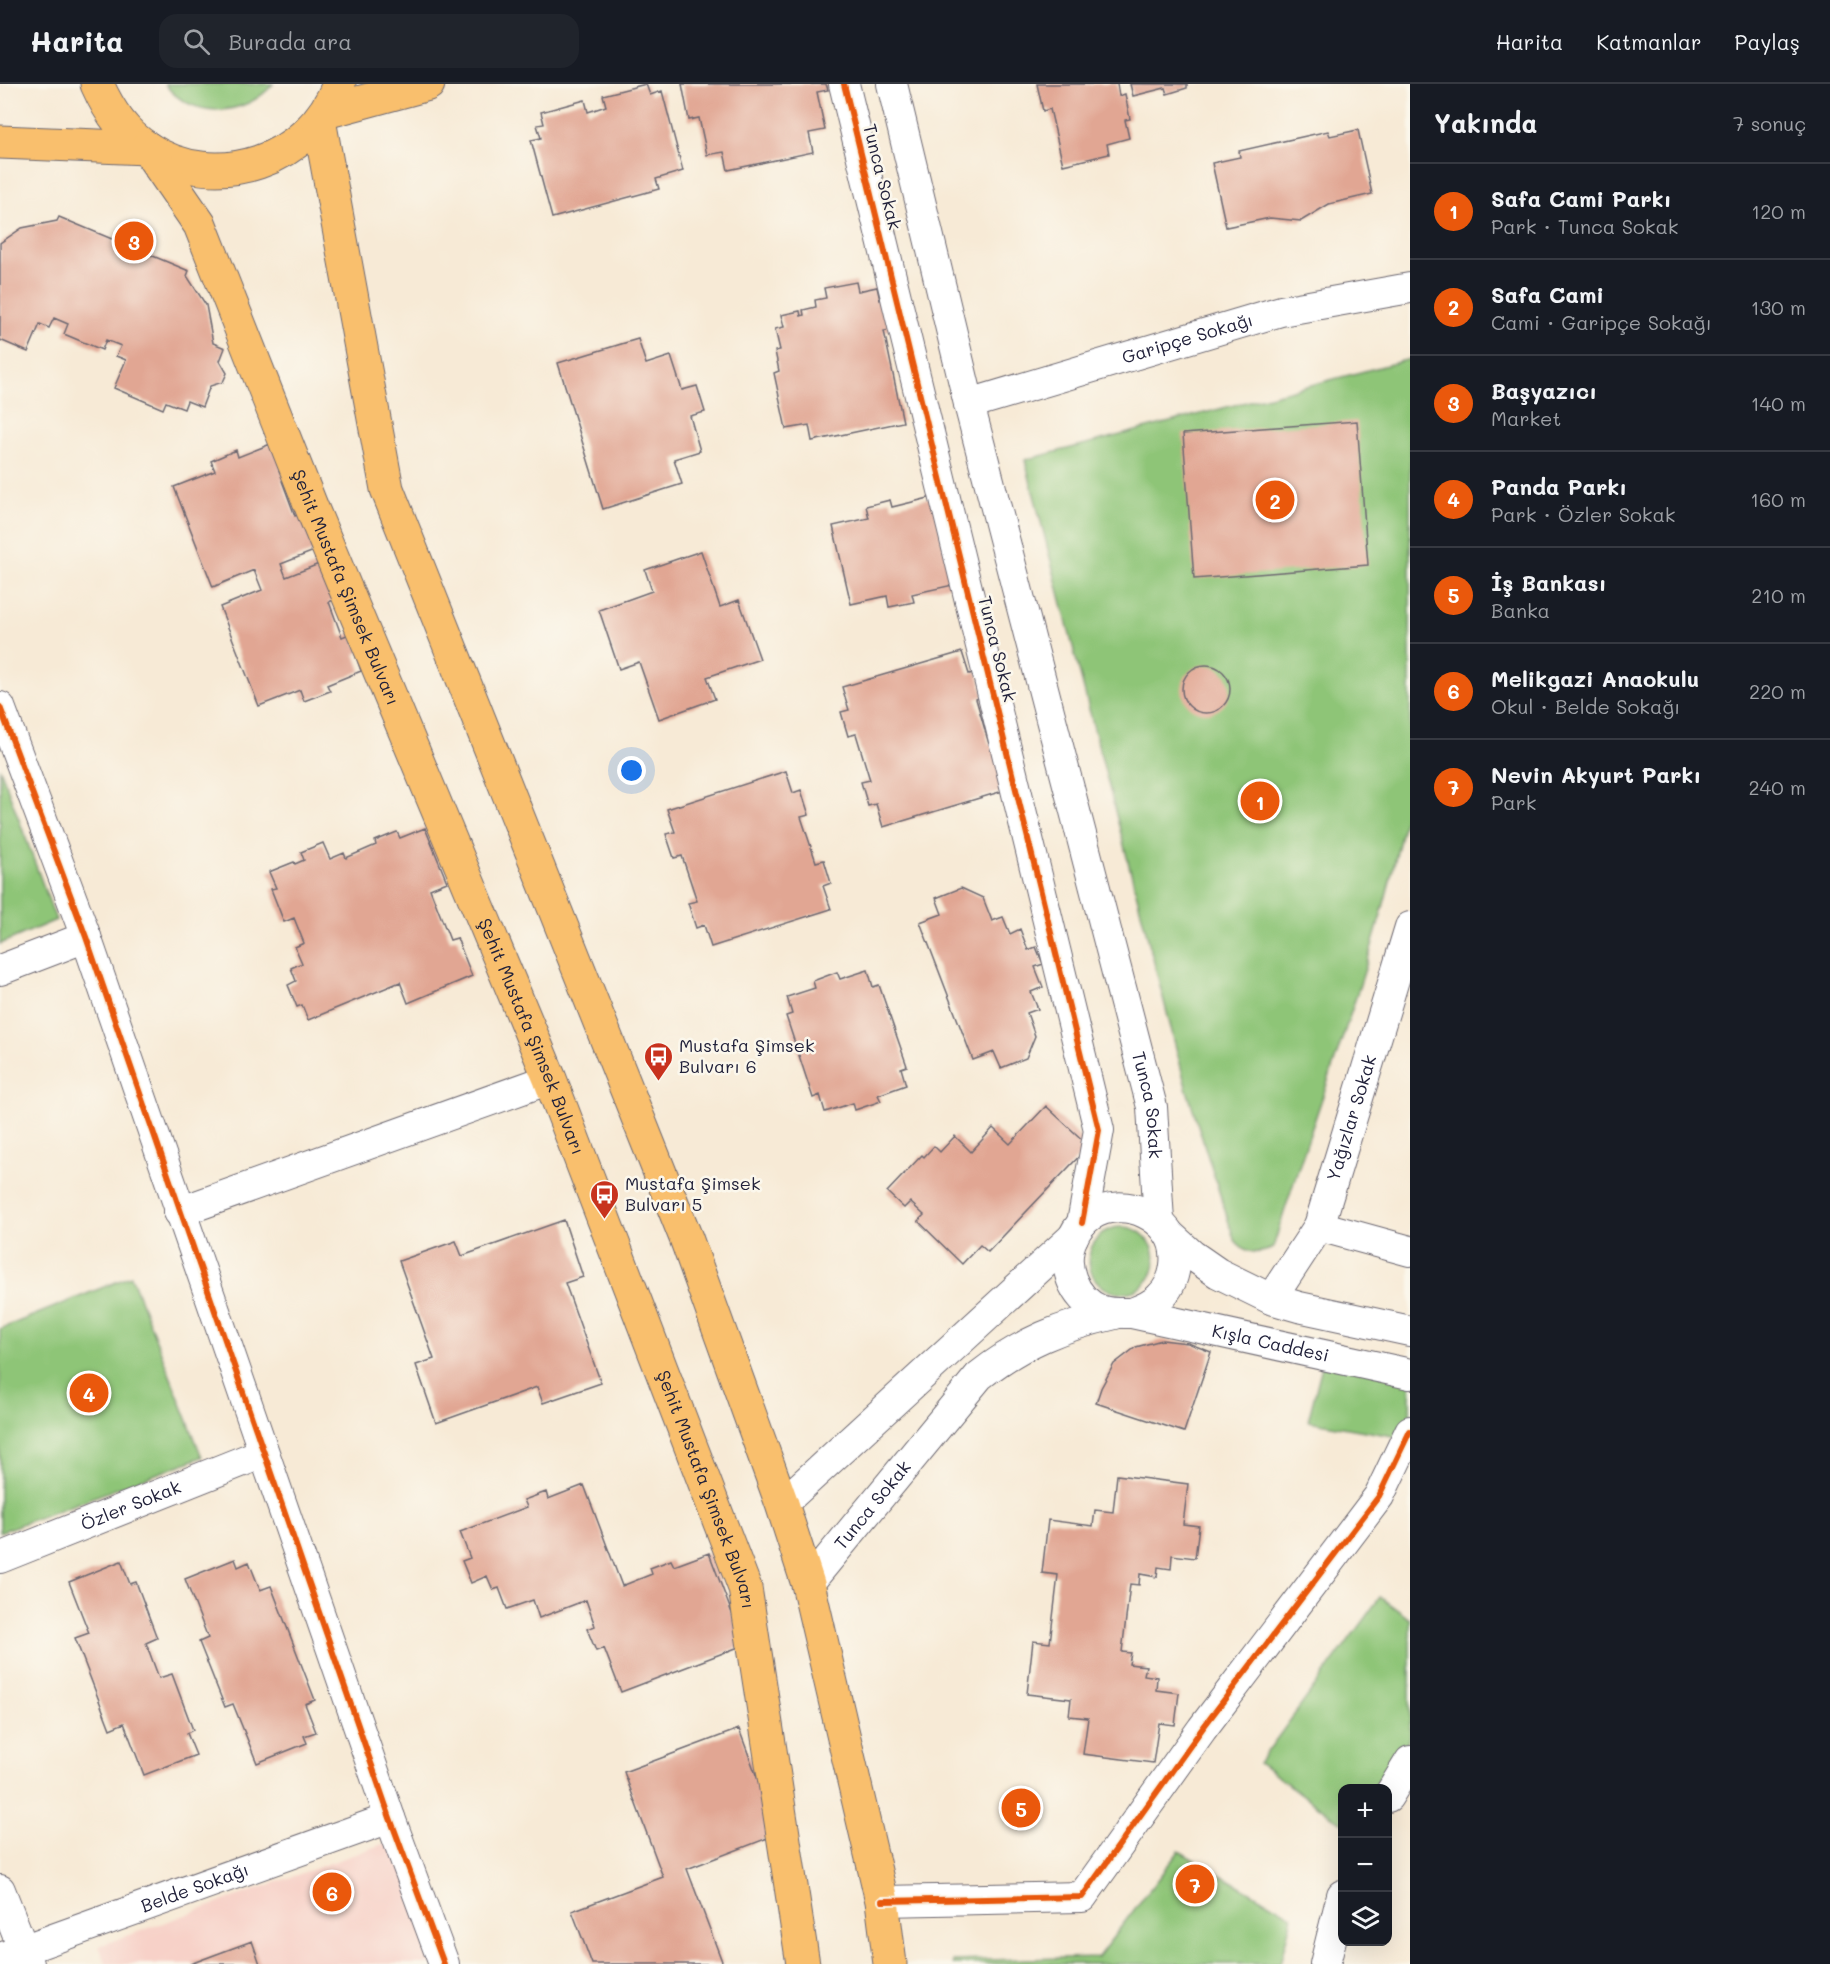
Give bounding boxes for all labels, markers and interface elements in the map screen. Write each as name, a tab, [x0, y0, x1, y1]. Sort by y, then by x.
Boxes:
search box	[159, 14, 579, 68]
text: Harita	[30, 23, 123, 59]
icon: search	[180, 25, 213, 58]
text: Burada ara	[228, 27, 352, 56]
text: Harita	[1496, 28, 1563, 55]
text: Katmanlar	[1596, 28, 1702, 55]
text: Paylaş	[1735, 28, 1800, 55]
text: Yakında	[1434, 106, 1537, 140]
text: 7 sonuç	[1733, 110, 1806, 136]
street label: Tunca Sokak	[858, 121, 908, 232]
text: Safa Cami Parkı	[1491, 184, 1671, 213]
text: 1	[1449, 198, 1458, 224]
text: 120 m	[1751, 198, 1806, 224]
text: Park · Tunca Sokak	[1491, 213, 1678, 239]
pin: 3	[114, 218, 154, 264]
text: Safa Cami	[1491, 280, 1604, 309]
text: 2	[1448, 294, 1459, 320]
text: 130 m	[1751, 294, 1806, 320]
street label: Garipçe Sokağı	[1119, 307, 1256, 369]
text: Cami · Garipçe Sokağı	[1491, 309, 1712, 335]
text: Başyazıcı	[1491, 376, 1597, 405]
text: 3	[1448, 390, 1460, 416]
text: 140 m	[1751, 390, 1806, 416]
text: Market	[1491, 405, 1561, 431]
street label: Şehit Mustafa Şimsek Bulvarı	[287, 466, 406, 709]
text: Panda Parkı	[1491, 472, 1627, 501]
pin: 2	[1256, 478, 1294, 522]
text: 4	[1447, 486, 1460, 512]
text: 160 m	[1750, 486, 1806, 512]
text: Park · Özler Sokak	[1491, 501, 1675, 527]
text: İş Bankası	[1491, 568, 1606, 597]
text: 5	[1448, 582, 1459, 608]
text: 210 m	[1751, 582, 1806, 608]
street label: Tunca Sokak	[973, 593, 1023, 704]
text: Banka	[1491, 597, 1550, 623]
text: Melikgazi Anaokulu	[1491, 664, 1699, 693]
text: 6	[1447, 678, 1460, 704]
text: 220 m	[1749, 678, 1806, 704]
text: Okul · Belde Sokağı	[1491, 693, 1680, 719]
your location	[617, 756, 646, 785]
text: Nevin Akyurt Parkı	[1491, 760, 1701, 789]
text: 7	[1448, 774, 1459, 800]
text: 240 m	[1748, 774, 1806, 800]
pin: 1	[1240, 778, 1280, 824]
text: Park	[1491, 789, 1536, 815]
street label: Şehit Mustafa Şimsek Bulvarı	[473, 914, 591, 1158]
place label: Mustafa Şimsek Bulvarı 6	[679, 1033, 815, 1078]
bus stop icon: Mustafa Şimsek Bulvarı 6	[642, 1040, 674, 1082]
street label: Tunca Sokak	[1127, 1049, 1168, 1159]
street label: Yağızlar Sokak	[1320, 1052, 1381, 1184]
place label: Mustafa Şimsek Bulvarı 5	[625, 1171, 761, 1216]
bus stop icon: Mustafa Şimsek Bulvarı 5	[588, 1178, 620, 1220]
street label: Kışla Caddesi	[1210, 1318, 1331, 1367]
street label: Şehit Mustafa Şimsek Bulvarı	[652, 1367, 761, 1610]
pin: 4	[70, 1370, 109, 1416]
street label: Tunca Sokak	[828, 1455, 916, 1554]
street label: Özler Sokak	[77, 1474, 184, 1536]
map controls	[1338, 1784, 1392, 1946]
button: +	[1338, 1784, 1392, 1838]
pin: 5	[1002, 1786, 1040, 1830]
button: −	[1338, 1838, 1392, 1892]
street label: Belde Sokağı	[137, 1857, 252, 1917]
pin: 7	[1176, 1862, 1214, 1906]
pin: 6	[312, 1870, 352, 1914]
button: layers	[1338, 1892, 1392, 1946]

